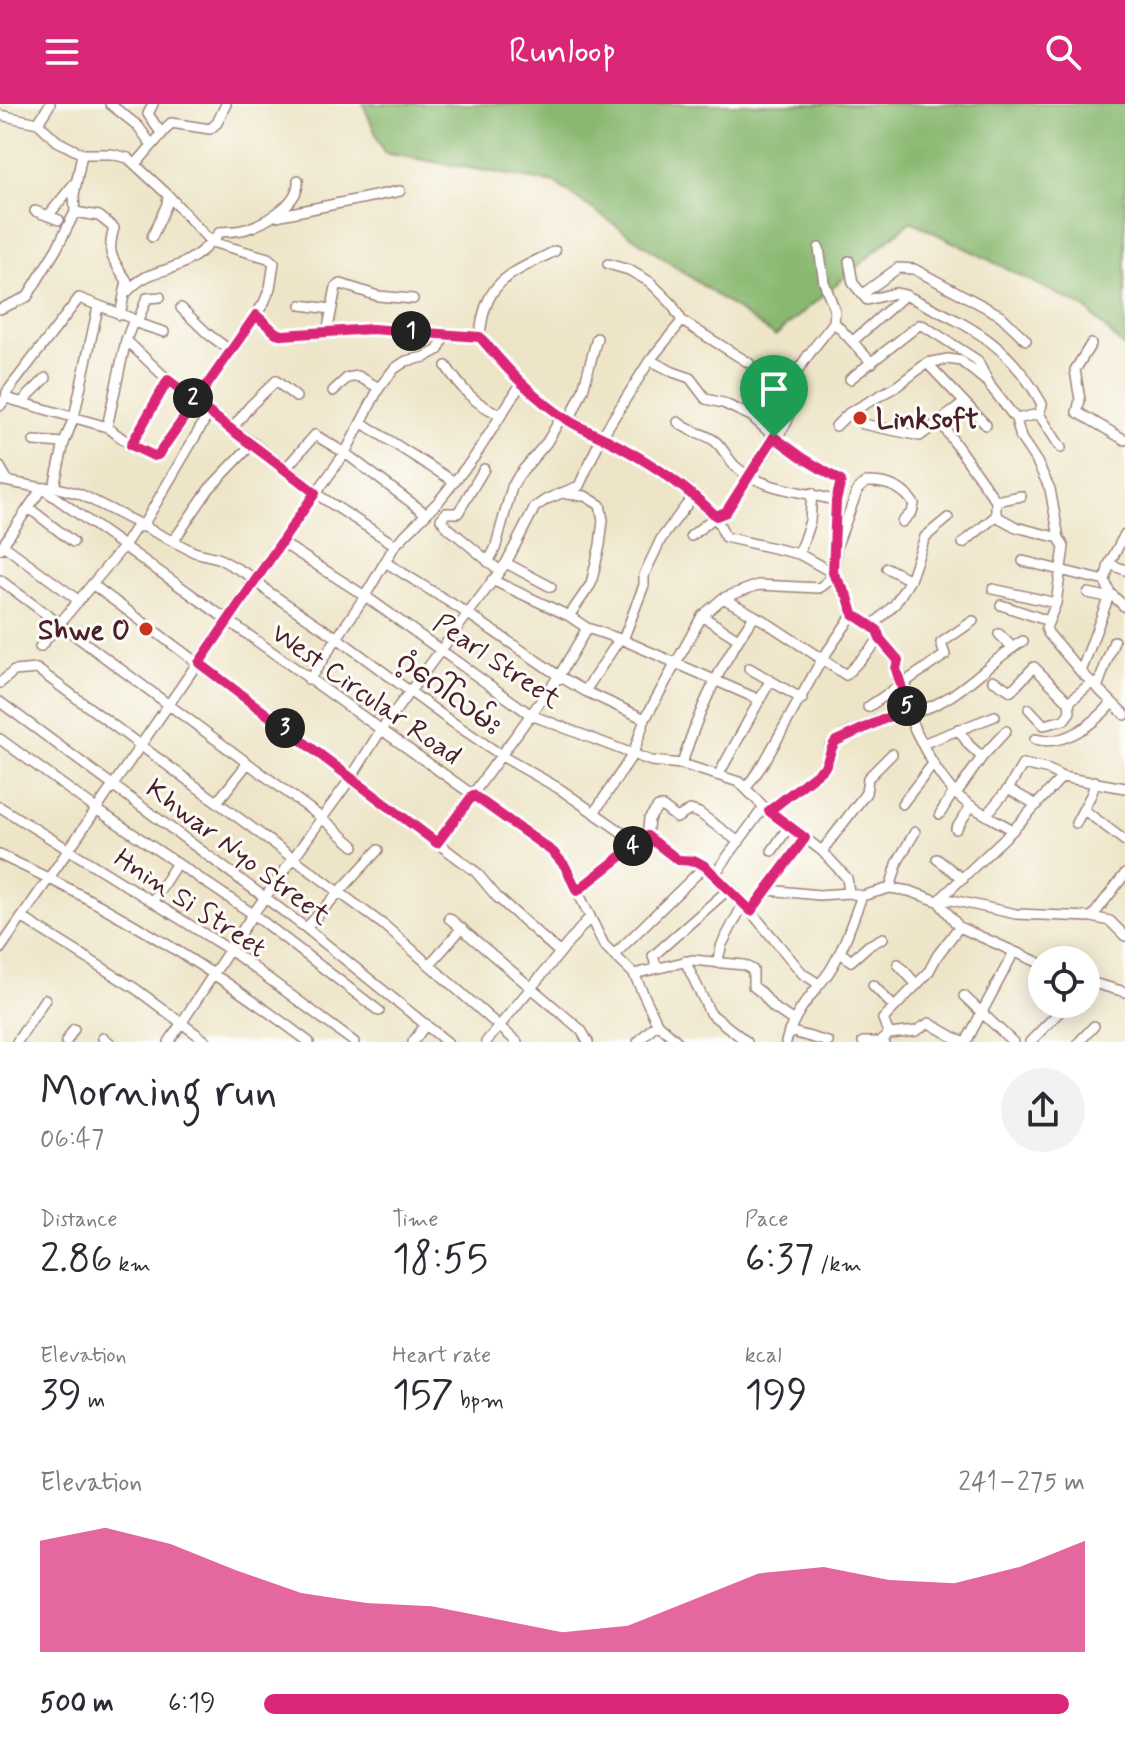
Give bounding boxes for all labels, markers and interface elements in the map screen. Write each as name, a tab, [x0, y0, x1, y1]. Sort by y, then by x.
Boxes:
text: Runloop	[509, 29, 616, 76]
icon: menu	[40, 30, 84, 74]
icon: search	[1041, 30, 1085, 74]
pin: 1	[391, 311, 431, 351]
text: 1	[406, 317, 416, 345]
pin	[740, 355, 808, 437]
icon: arrive	[752, 367, 796, 411]
pin: 2	[173, 378, 213, 418]
text: 2	[188, 384, 198, 412]
place label: Linksoft	[876, 402, 978, 439]
marker: Linksoft	[851, 409, 869, 427]
street label: Pearl Street	[425, 606, 568, 719]
place label: Shwe O	[38, 613, 130, 650]
street label: West Circular Road	[263, 616, 468, 775]
marker: Shwe O	[137, 620, 155, 638]
street label: ဂံ့ဂေါ်လမ်း	[388, 641, 510, 745]
pin: 5	[887, 686, 927, 726]
text: 5	[900, 692, 914, 720]
pin: 3	[265, 708, 305, 748]
text: 3	[280, 714, 290, 742]
street label: Khwar Nyo Street	[138, 771, 338, 935]
pin: 4	[613, 826, 653, 866]
text: 4	[627, 832, 639, 860]
street label: Hnin Si Street	[106, 841, 273, 967]
map controls	[1028, 946, 1100, 1018]
button: locate	[1028, 946, 1100, 1018]
text: Morning run	[40, 1064, 277, 1122]
button: share	[1001, 1068, 1085, 1152]
text: 06:47	[40, 1123, 104, 1157]
text: Distance	[40, 1206, 117, 1234]
text: Time	[392, 1206, 438, 1234]
text: Pace	[745, 1206, 788, 1234]
text: 2.86	[40, 1234, 113, 1286]
text: 18:55	[392, 1234, 488, 1286]
text: 6:37	[745, 1234, 814, 1286]
text: km	[113, 1251, 151, 1279]
text: /km	[814, 1251, 862, 1279]
text: Elevation	[40, 1342, 127, 1370]
text: Heart rate	[392, 1342, 491, 1370]
text: kcal	[745, 1342, 782, 1370]
text: 39	[40, 1370, 82, 1422]
text: 157	[392, 1370, 454, 1422]
text: 199	[745, 1370, 807, 1422]
text: m	[82, 1387, 105, 1415]
text: bpm	[454, 1387, 504, 1415]
text: Elevation	[40, 1466, 142, 1500]
text: 241–275 m	[958, 1466, 1085, 1500]
text: 500 m	[40, 1687, 114, 1721]
text: 6:19	[168, 1687, 215, 1721]

